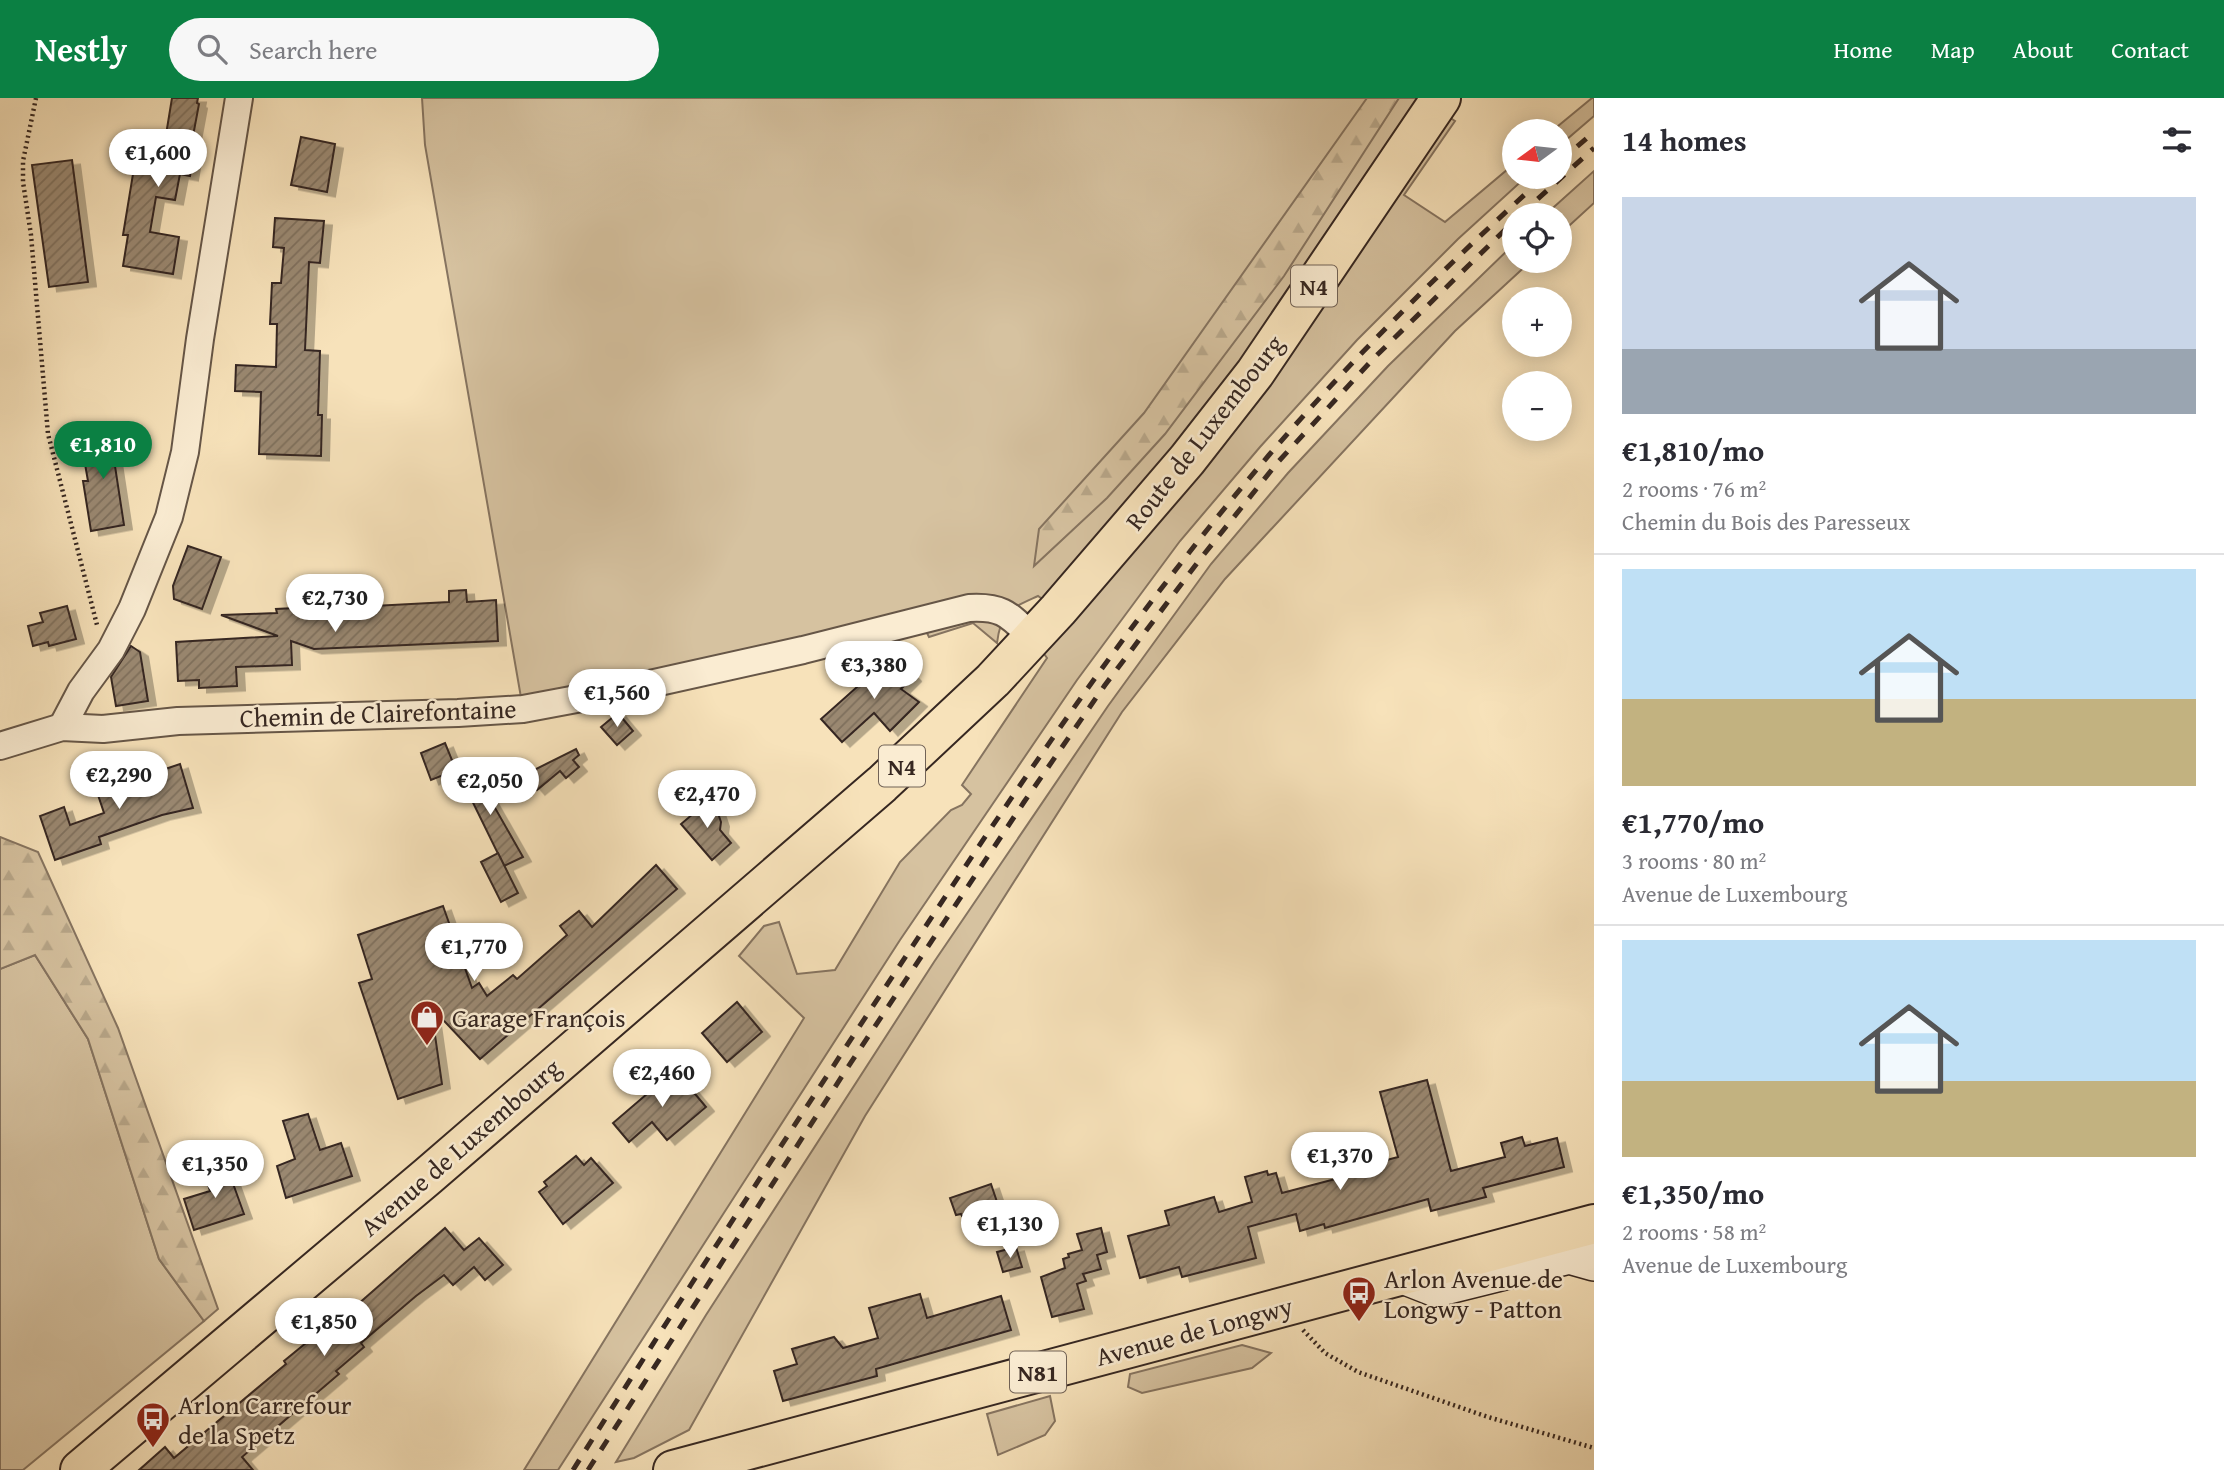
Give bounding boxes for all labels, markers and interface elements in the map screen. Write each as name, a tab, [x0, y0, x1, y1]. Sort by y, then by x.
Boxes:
search box	[169, 18, 659, 81]
text: Nestly	[35, 25, 127, 73]
icon: search	[193, 30, 231, 68]
text: Search here	[249, 30, 377, 69]
text: Home	[1834, 32, 1893, 67]
text: Map	[1931, 32, 1975, 67]
text: About	[2013, 32, 2073, 67]
text: Contact	[2111, 32, 2189, 67]
text: 14 homes	[1622, 118, 1747, 162]
north arrow	[1502, 119, 1572, 189]
map controls	[1502, 119, 1572, 441]
icon: filters	[2158, 121, 2196, 159]
pin: €1,600	[101, 130, 215, 189]
text: €1,600	[125, 135, 191, 168]
button: locate	[1502, 203, 1572, 273]
icon: home	[1846, 243, 1972, 369]
road number: N4	[1291, 266, 1337, 306]
button: +	[1502, 287, 1572, 357]
street label: Route de Luxembourg	[1115, 326, 1293, 538]
button: −	[1502, 371, 1572, 441]
pin: €1,810	[46, 422, 160, 481]
text: €1,810	[70, 427, 136, 460]
text: €1,810/mo	[1622, 428, 1764, 472]
text: 2 rooms · 76 m²	[1622, 472, 1766, 505]
text: Chemin du Bois des Paresseux	[1622, 505, 1910, 538]
pin: €2,730	[278, 574, 392, 634]
text: €2,730	[302, 580, 368, 613]
icon: home	[1846, 615, 1972, 741]
pin: €3,380	[817, 642, 931, 701]
text: €3,380	[841, 647, 907, 680]
pin: €1,560	[560, 670, 674, 729]
text: €1,560	[584, 675, 650, 708]
street label: Chemin de Clairefontaine	[239, 689, 517, 737]
road number: N4	[879, 746, 925, 786]
pin: €2,290	[62, 752, 176, 811]
text: €2,290	[86, 757, 152, 790]
pin: €2,050	[433, 758, 547, 817]
text: €2,050	[457, 763, 523, 796]
pin: €2,470	[650, 770, 764, 830]
text: €2,470	[674, 776, 740, 809]
text: €1,770/mo	[1622, 800, 1764, 844]
text: 3 rooms · 80 m²	[1622, 844, 1766, 877]
text: Avenue de Luxembourg	[1622, 877, 1847, 910]
pin: €1,770	[417, 924, 531, 983]
text: €1,770	[441, 929, 507, 962]
icon: home	[1846, 986, 1972, 1112]
shop icon: Garage François	[408, 998, 446, 1047]
place label: Garage François	[452, 998, 626, 1037]
street label: Avenue de Luxembourg	[351, 1049, 569, 1245]
pin: €2,460	[605, 1049, 719, 1109]
text: €2,460	[629, 1055, 695, 1088]
pin: €1,370	[1283, 1132, 1397, 1192]
text: €1,370	[1307, 1138, 1373, 1171]
pin: €1,350	[158, 1140, 272, 1200]
text: €1,350	[182, 1146, 248, 1179]
text: €1,350/mo	[1622, 1171, 1764, 1215]
pin: €1,130	[953, 1200, 1067, 1260]
text: €1,130	[977, 1206, 1043, 1239]
text: 2 rooms · 58 m²	[1622, 1215, 1766, 1248]
text: Avenue de Luxembourg	[1622, 1248, 1847, 1281]
place label: Arlon Avenue de Longwy - Patton	[1384, 1259, 1563, 1328]
bus stop icon: Arlon Avenue de Longwy - Patton	[1340, 1274, 1378, 1323]
street label: Avenue de Longwy	[1091, 1286, 1297, 1376]
pin: €1,850	[267, 1298, 381, 1358]
text: €1,850	[291, 1304, 357, 1337]
road number: N81	[1010, 1352, 1066, 1392]
place label: Arlon Carrefour de la Spetz	[178, 1385, 352, 1454]
bus stop icon: Arlon Carrefour de la Spetz	[134, 1400, 172, 1449]

